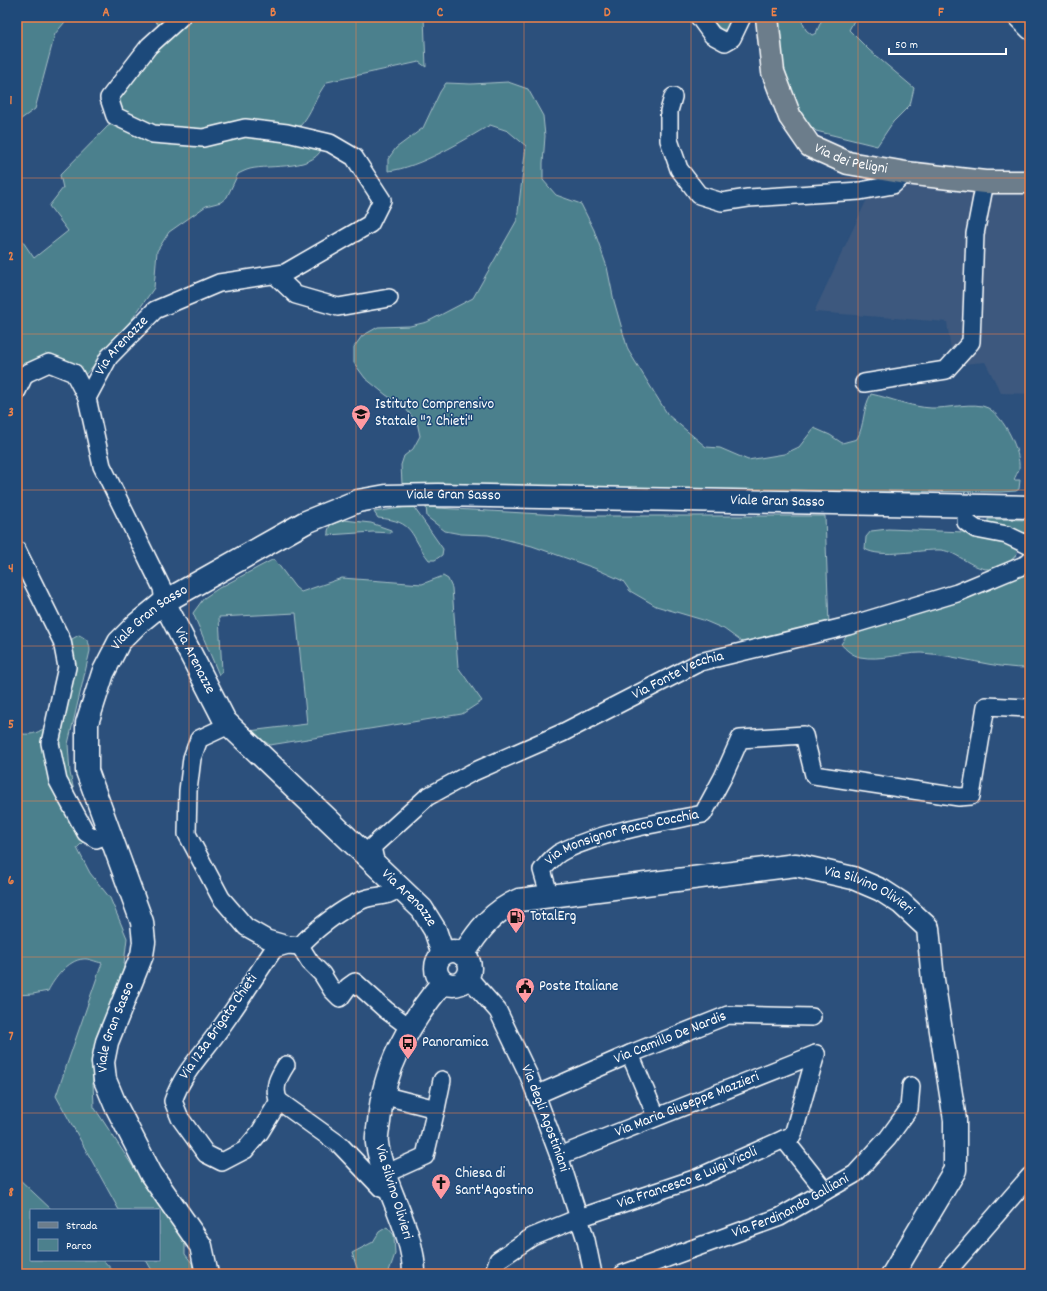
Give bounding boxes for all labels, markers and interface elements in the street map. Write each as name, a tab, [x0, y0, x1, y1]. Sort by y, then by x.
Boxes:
text: A	[102, 4, 110, 23]
text: B	[270, 4, 276, 23]
text: C	[437, 4, 444, 23]
text: D	[604, 4, 611, 23]
text: E	[771, 4, 778, 23]
text: F	[938, 4, 944, 23]
scale bar	[889, 30, 1006, 56]
text: 50 m	[895, 37, 918, 54]
text: 1	[10, 92, 13, 111]
street label: Via dei Peligni	[810, 138, 889, 181]
text: 2	[8, 248, 14, 267]
street label: Via Arenazze	[90, 311, 154, 380]
place label: Istituto Comprensivo Statale "2 Chieti"	[375, 394, 495, 433]
school or university icon: Istituto Comprensivo Statale "2 Chieti"	[350, 403, 372, 431]
text: 3	[8, 404, 14, 423]
street label: Viale Gran Sasso	[406, 484, 501, 507]
street label: Viale Gran Sasso	[730, 490, 825, 514]
text: 4	[8, 560, 14, 579]
street label: Viale Gran Sasso	[106, 579, 192, 654]
street label: Via Arenazze	[168, 623, 221, 699]
street label: Via Fonte Vecchia	[628, 645, 727, 706]
text: 5	[8, 716, 14, 735]
street label: Via Monsignor Rocco Cocchia	[540, 804, 702, 871]
street label: Via Silvino Olivieri	[822, 861, 919, 921]
street label: Via Arenazze	[376, 864, 442, 932]
text: 6	[8, 872, 15, 891]
fuel station icon: TotalErg	[505, 906, 527, 934]
place label: TotalErg	[530, 906, 576, 928]
street label: Via 123a Brigata Chieti	[174, 970, 264, 1084]
public building icon: Poste Italiane	[514, 976, 536, 1004]
place label: Poste Italiane	[539, 976, 619, 998]
street label: Viale Gran Sasso	[92, 979, 141, 1073]
street label: Via Camillo De Nardis	[611, 1006, 730, 1071]
text: 7	[9, 1028, 14, 1047]
bus stop icon: Panoramica	[397, 1032, 419, 1060]
place label: Panoramica	[422, 1032, 489, 1054]
street label: Via degli Agostiniani	[514, 1061, 575, 1175]
street label: Via Maria Giuseppe Mazzieri	[612, 1066, 763, 1144]
street label: Via Francesco e Luigi Vicoli	[614, 1141, 761, 1215]
street label: Via Silvino Olivieri	[368, 1142, 418, 1242]
place label: Chiesa di Sant'Agostino	[455, 1163, 534, 1202]
street label: Via Ferdinando Galliani	[729, 1168, 854, 1244]
church icon: Chiesa di Sant'Agostino	[430, 1172, 452, 1200]
text: 8	[8, 1184, 14, 1203]
legend	[30, 1209, 160, 1261]
text: Strada	[66, 1218, 97, 1235]
text: Parco	[66, 1238, 92, 1255]

